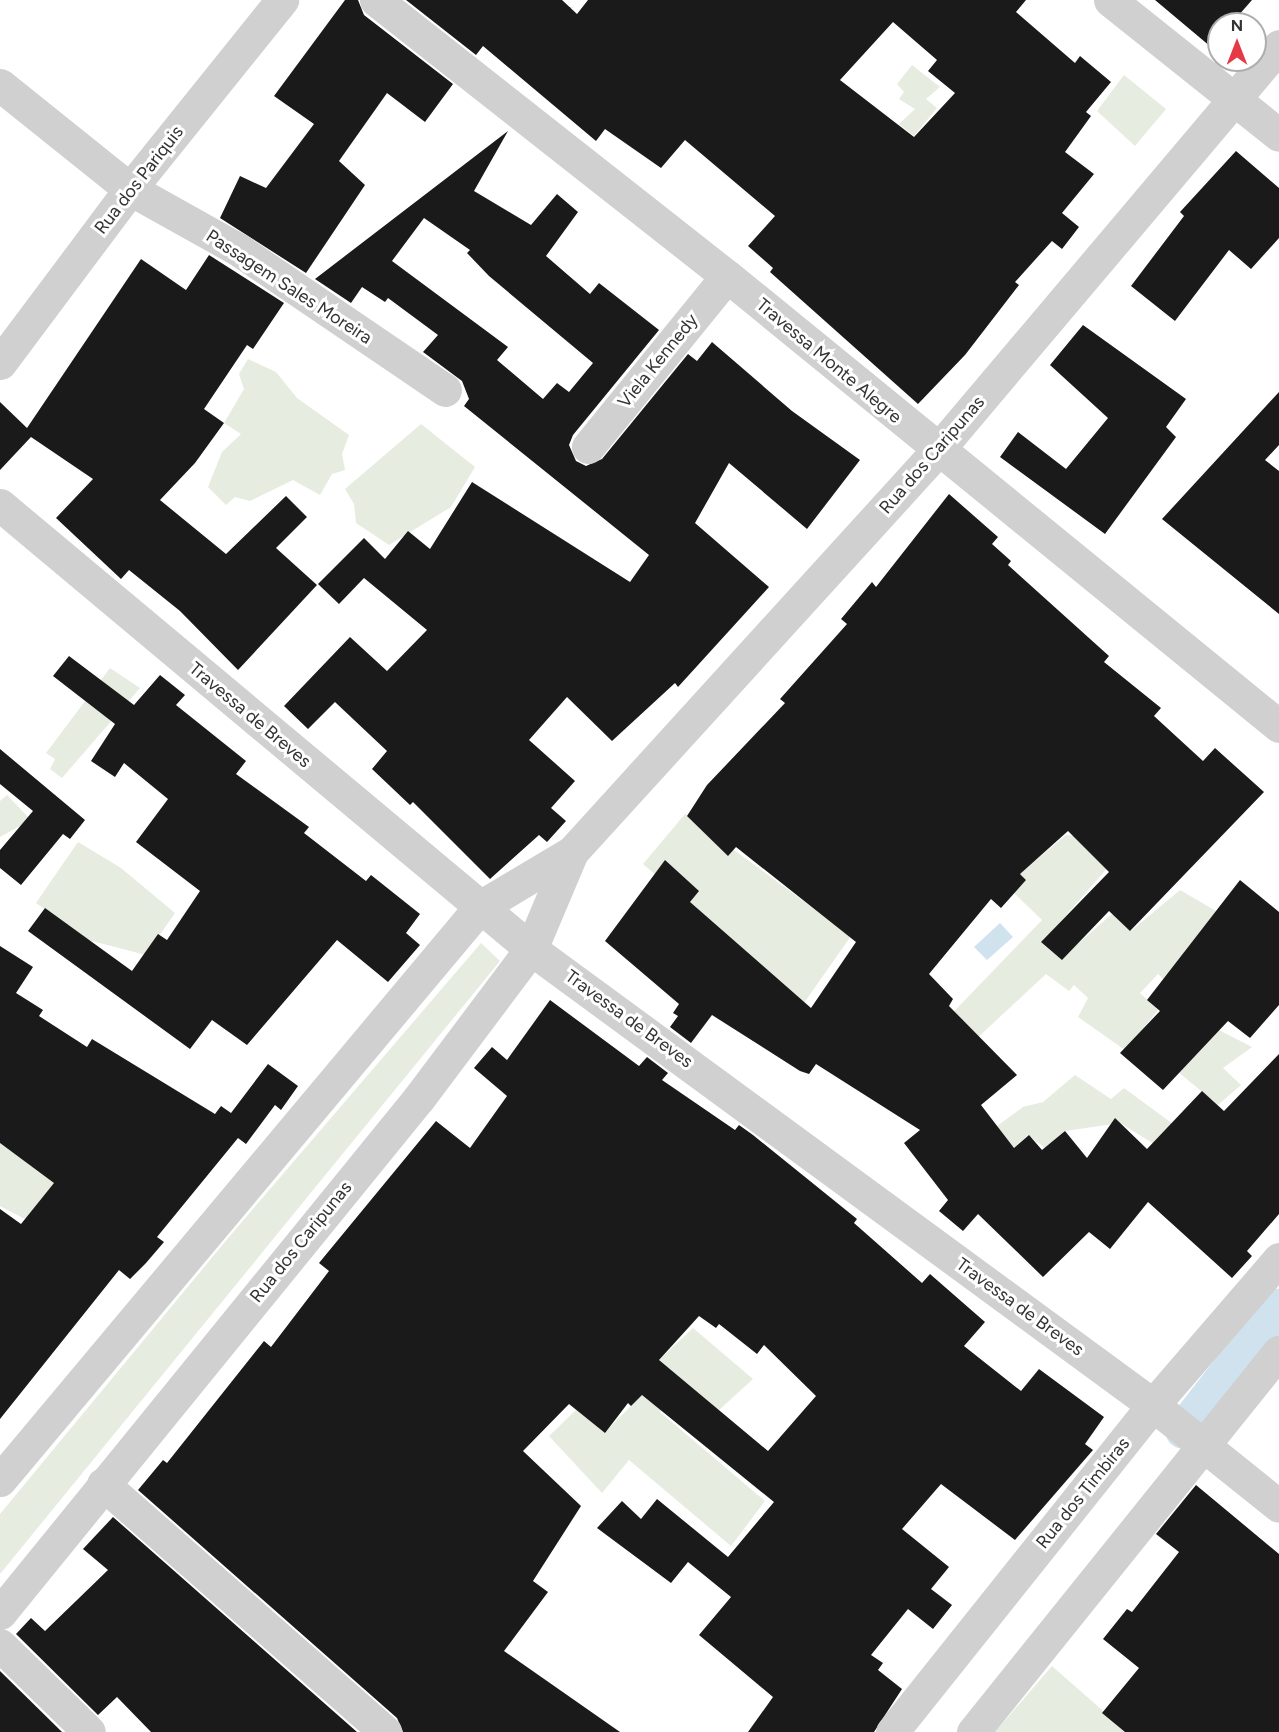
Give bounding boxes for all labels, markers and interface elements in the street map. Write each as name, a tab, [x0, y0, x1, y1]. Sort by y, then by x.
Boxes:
north arrow	[1207, 12, 1267, 72]
text: N	[1231, 16, 1243, 35]
street label: Rua dos Pariquis	[90, 122, 188, 238]
street label: Passagem Sales Moreira	[202, 225, 376, 349]
street label: Travessa Monte Alegre	[752, 294, 906, 428]
street label: Viela Kennedy	[614, 310, 702, 412]
street label: Rua dos Caripunas	[875, 392, 989, 518]
street label: Travessa de Breves	[185, 658, 315, 772]
street label: Travessa de Breves	[561, 965, 697, 1073]
street label: Rua dos Caripunas	[246, 1177, 356, 1307]
street label: Travessa de Breves	[952, 1253, 1088, 1361]
street label: Rua dos Timbiras	[1032, 1433, 1134, 1553]

